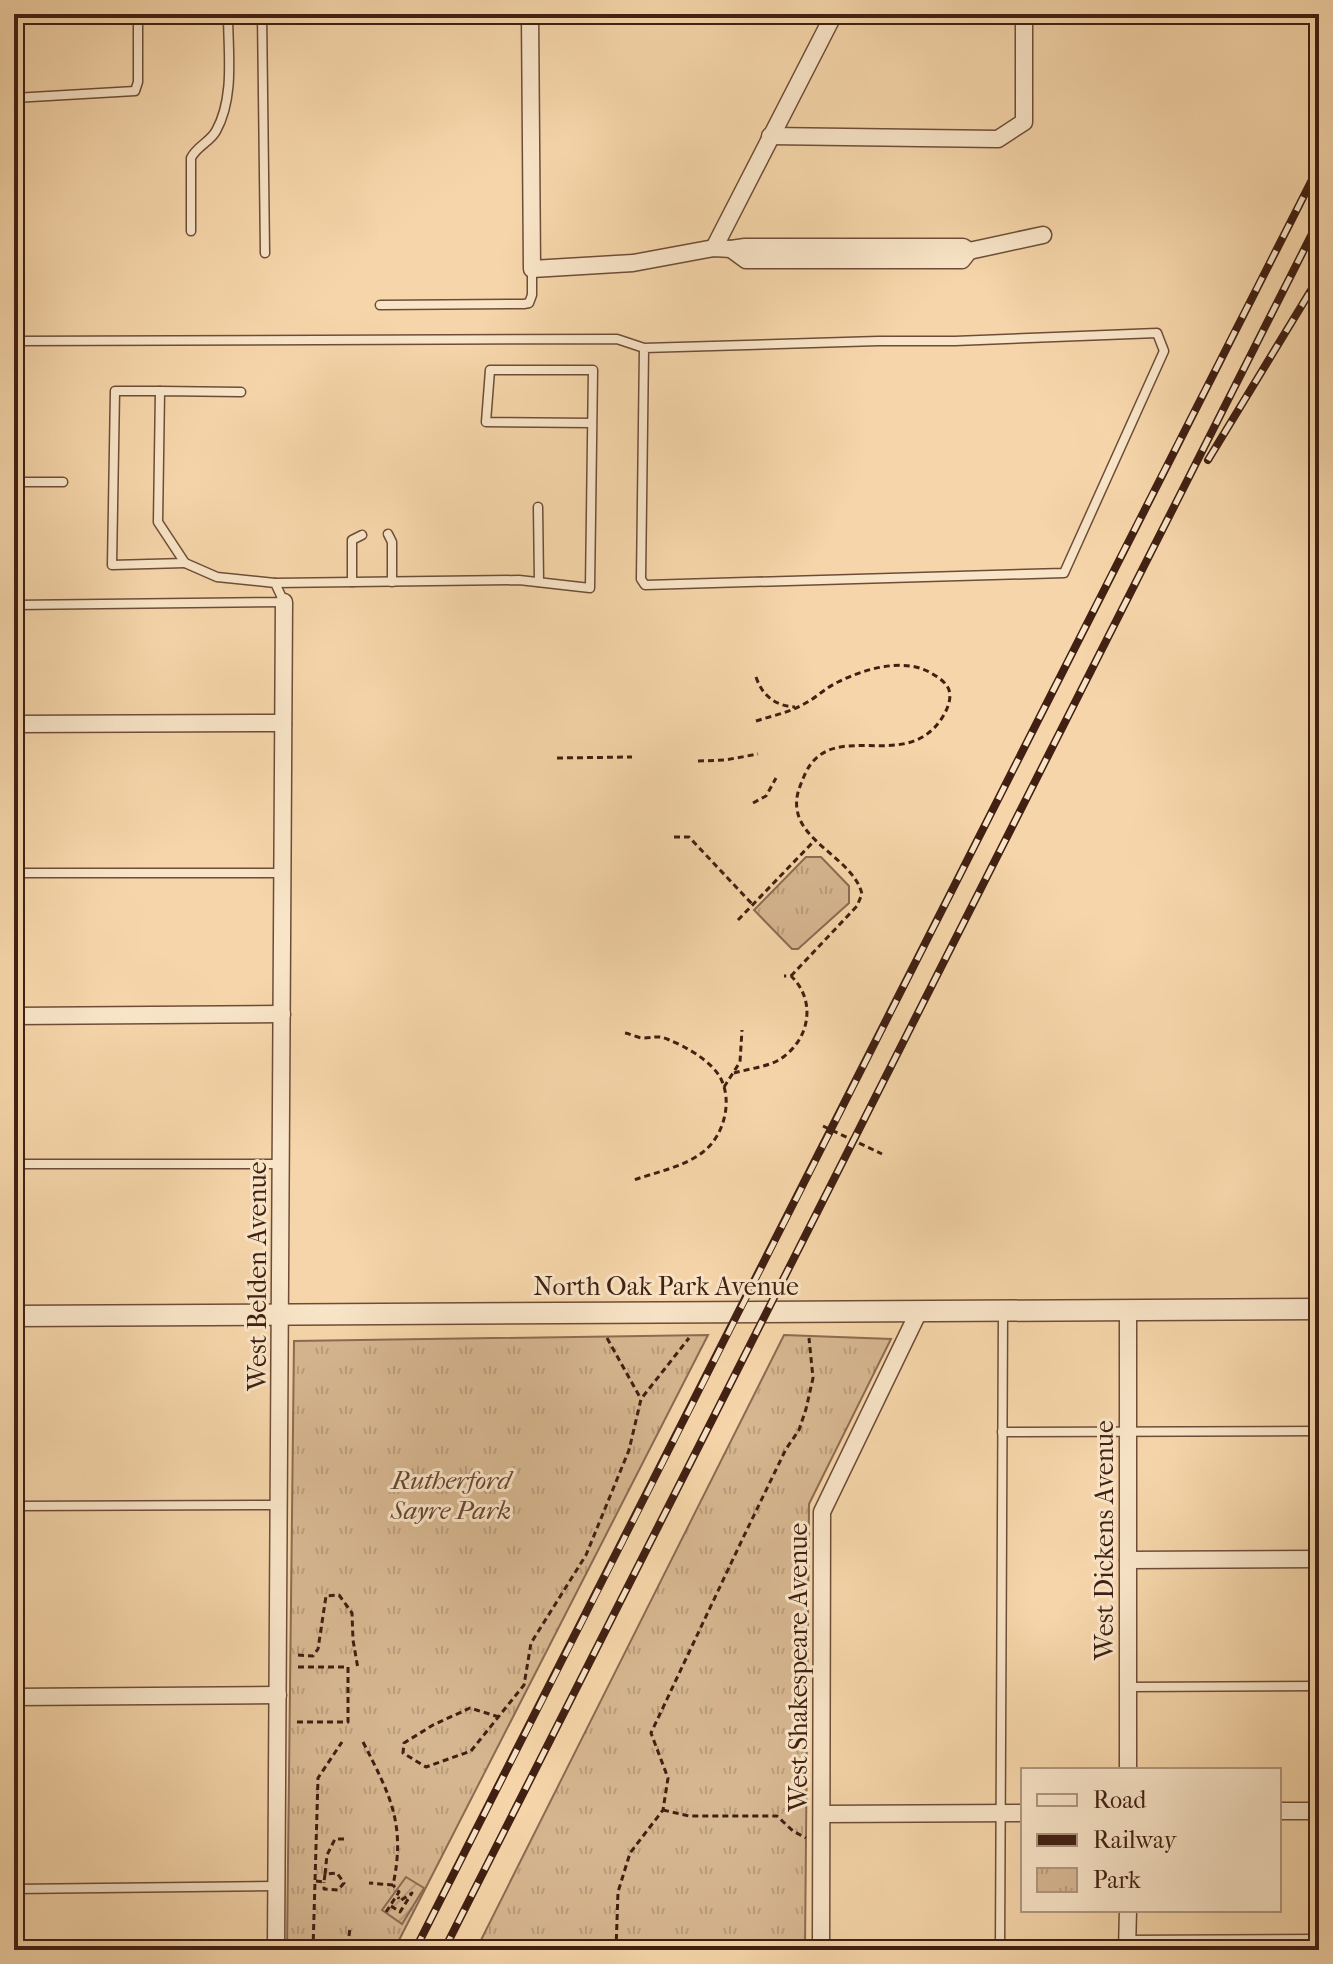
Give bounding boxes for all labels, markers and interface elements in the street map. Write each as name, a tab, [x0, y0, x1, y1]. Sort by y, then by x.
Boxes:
street label: West Belden Avenue	[242, 1161, 273, 1392]
street label: North Oak Park Avenue	[533, 1271, 799, 1302]
street label: West Dickens Avenue	[1089, 1420, 1120, 1661]
park label: Rutherford Sayre Park	[389, 1465, 514, 1526]
street label: West Shakespeare Avenue	[783, 1522, 814, 1812]
legend	[1021, 1768, 1281, 1912]
text: Road	[1093, 1786, 1147, 1814]
text: Railway	[1093, 1826, 1178, 1854]
text: Park	[1093, 1866, 1141, 1894]

